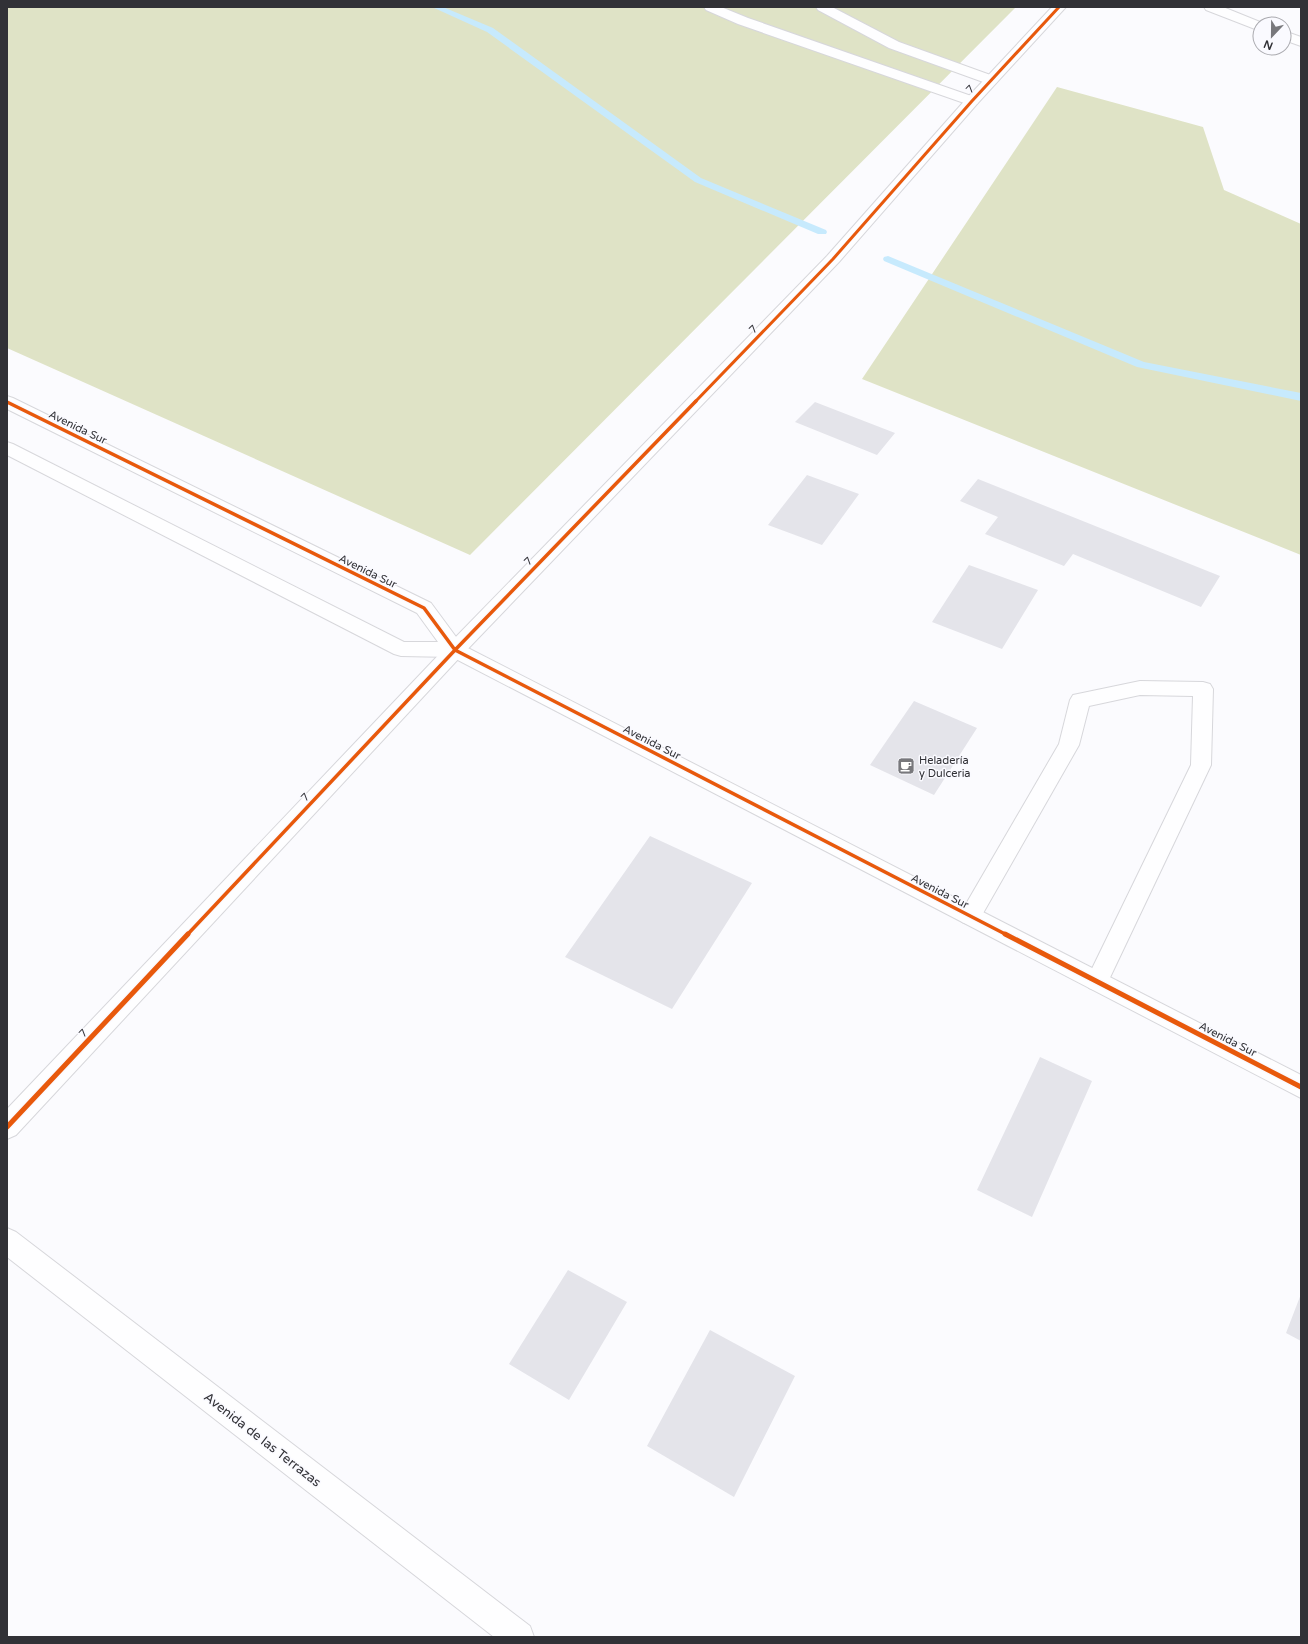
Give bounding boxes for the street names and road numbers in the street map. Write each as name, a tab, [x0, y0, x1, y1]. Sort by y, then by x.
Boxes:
street label: 7	[963, 82, 978, 96]
street label: 7	[746, 322, 760, 336]
street label: Avenida Sur	[47, 408, 110, 447]
street label: Avenida Sur	[337, 552, 400, 591]
street label: 7	[521, 554, 535, 568]
street label: Avenida Sur	[621, 722, 683, 763]
street label: 7	[298, 790, 313, 804]
street label: Avenida Sur	[909, 871, 971, 912]
street label: Avenida Sur	[1197, 1019, 1259, 1060]
street label: 7	[76, 1026, 91, 1040]
street label: Avenida de las Terrazas	[201, 1389, 324, 1491]

